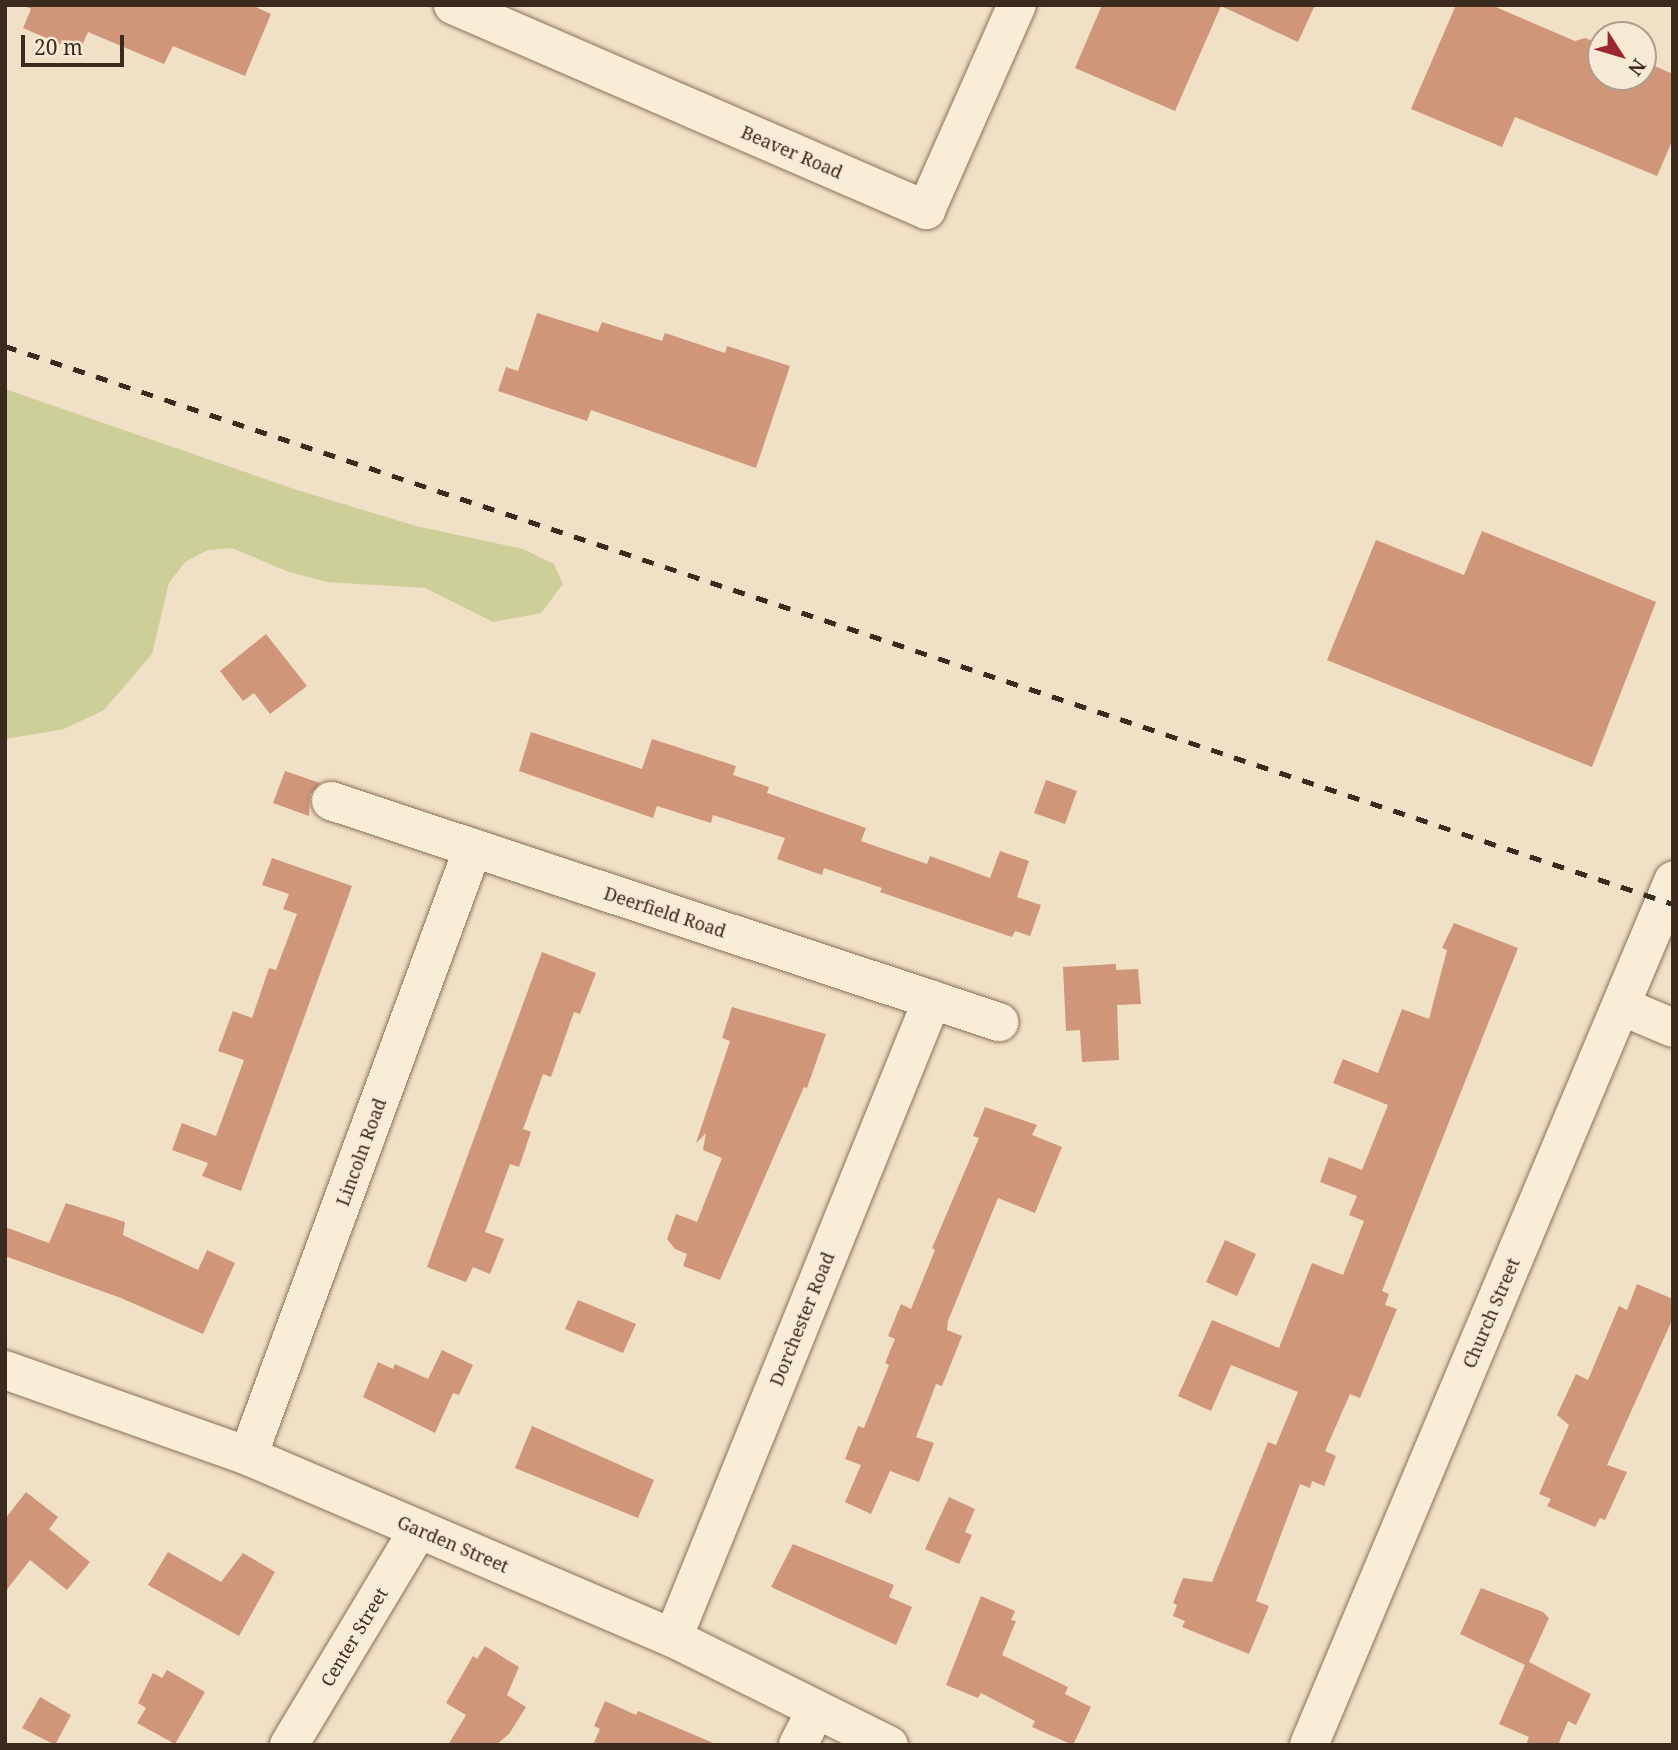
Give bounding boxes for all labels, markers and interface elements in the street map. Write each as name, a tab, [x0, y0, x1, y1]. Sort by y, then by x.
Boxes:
scale bar	[24, 21, 128, 65]
north arrow	[1587, 21, 1657, 91]
text: 20 m	[34, 33, 83, 61]
text: N	[1622, 54, 1652, 81]
street label: Beaver Road	[738, 121, 846, 183]
street label: Deerfield Road	[601, 882, 729, 942]
street label: Lincoln Road	[332, 1095, 390, 1209]
street label: Dorchester Road	[765, 1249, 839, 1389]
street label: Church Street	[1458, 1255, 1524, 1371]
street label: Garden Street	[394, 1511, 512, 1577]
street label: Center Street	[316, 1584, 392, 1690]

